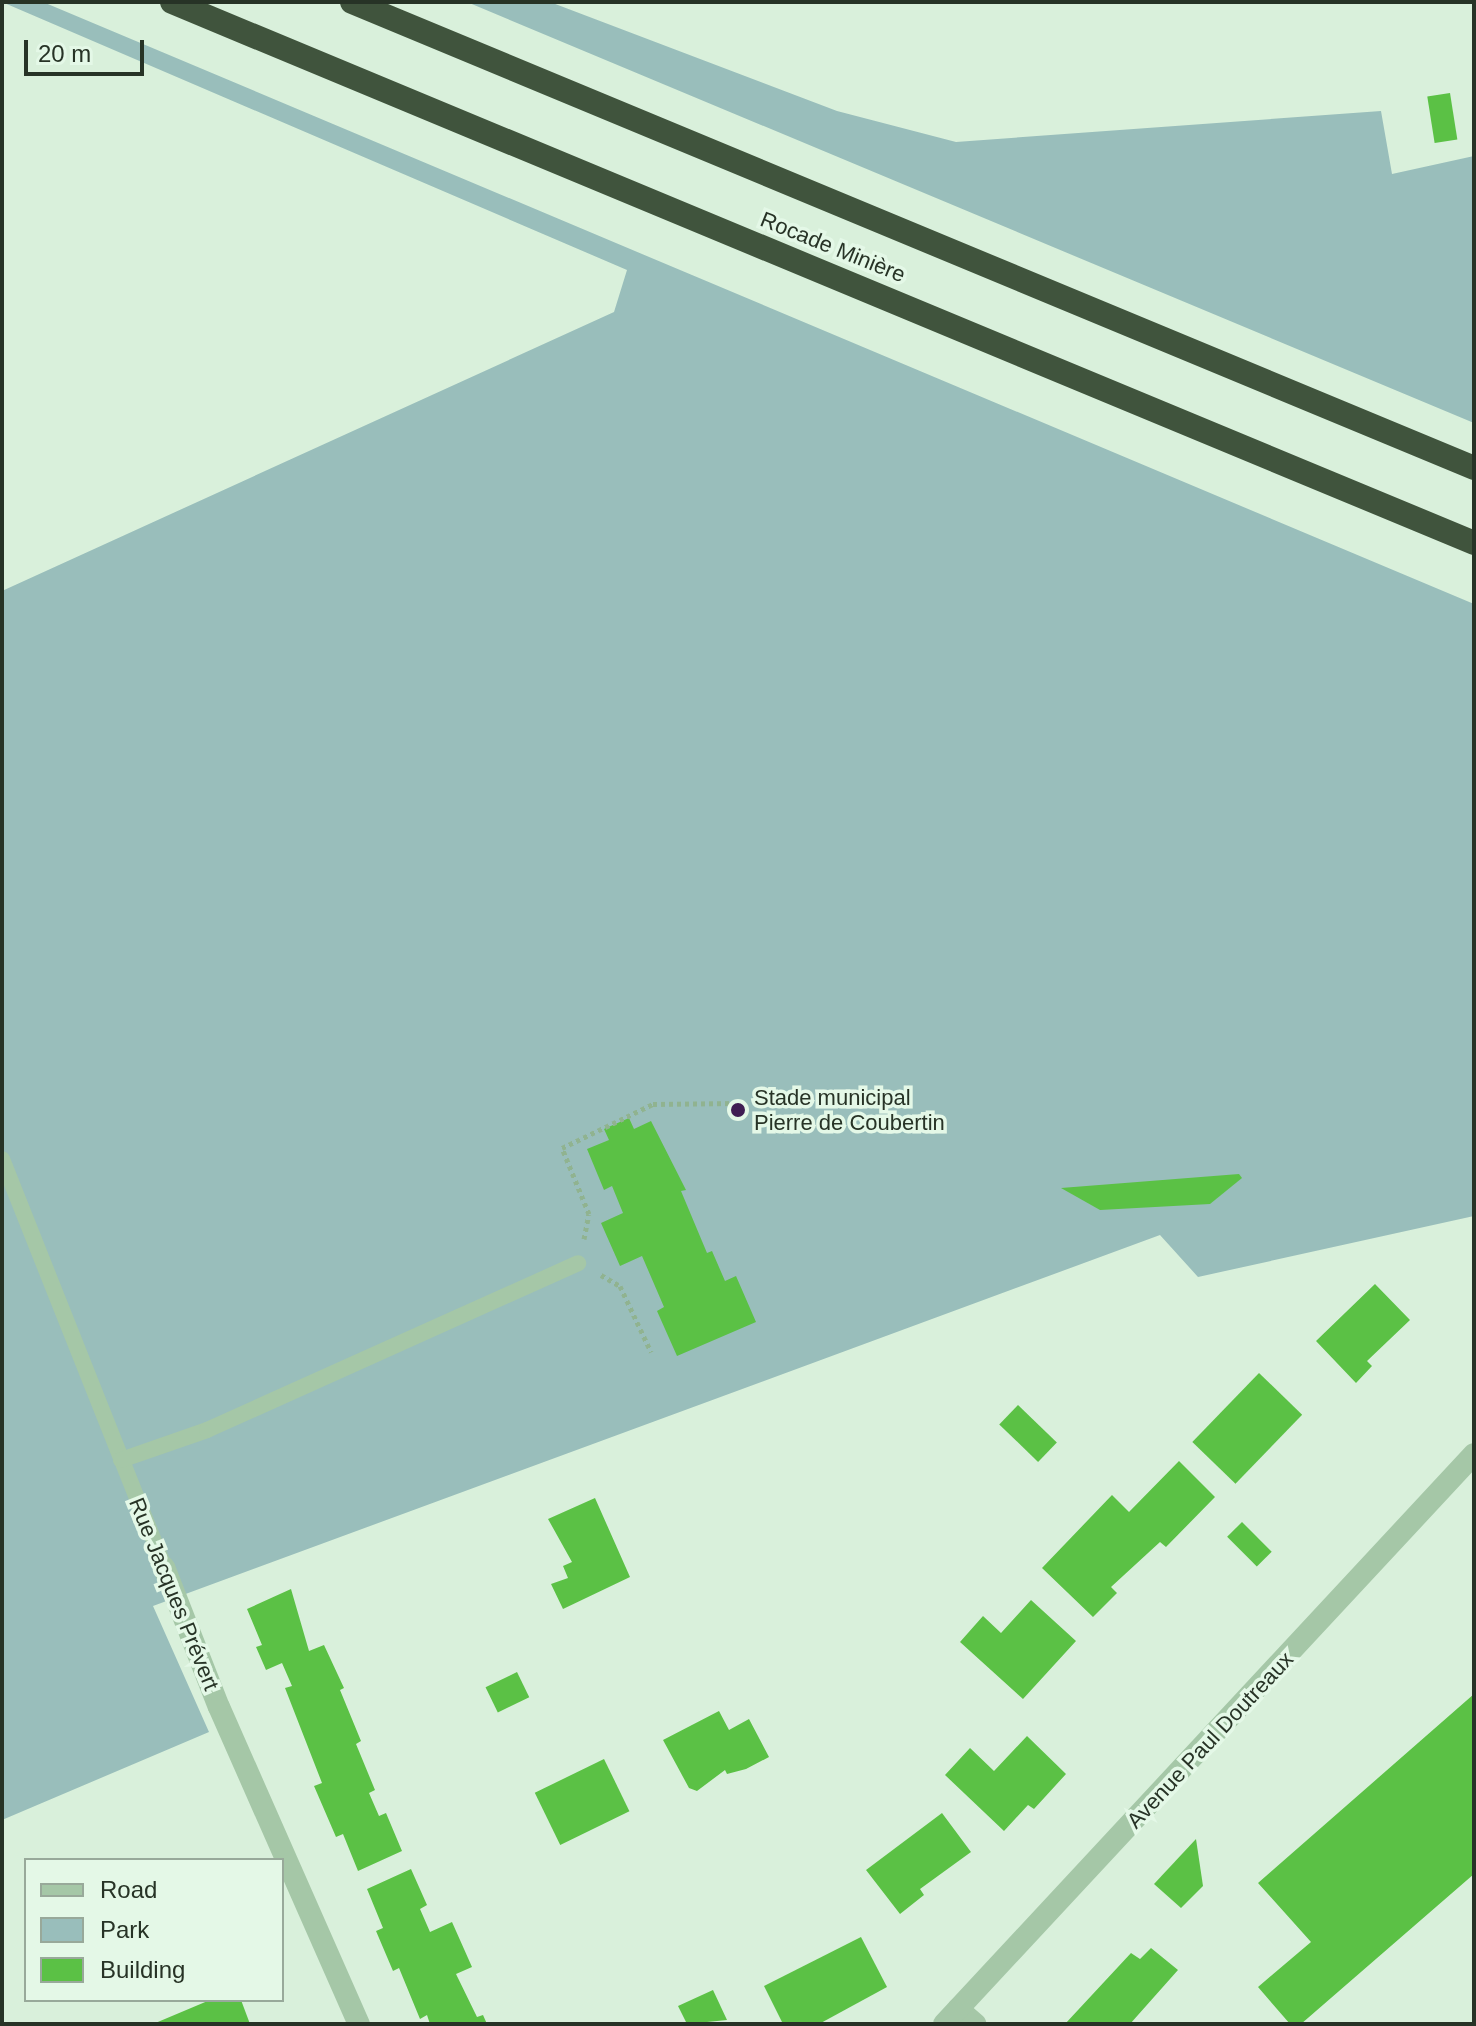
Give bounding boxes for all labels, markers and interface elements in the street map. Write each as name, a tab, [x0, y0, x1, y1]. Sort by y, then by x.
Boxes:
scale bar	[28, 24, 148, 74]
text: 20 m	[38, 40, 91, 67]
street label: Rocade Minière	[757, 206, 909, 288]
place label: Stade municipal Pierre de Coubertin	[754, 1084, 945, 1136]
marker: Stade municipal Pierre de Coubertin	[729, 1101, 747, 1119]
street label: Rue Jacques Prévert	[123, 1494, 225, 1694]
street label: Avenue Paul Doutreaux	[1121, 1646, 1299, 1834]
legend	[24, 1858, 284, 2002]
text: Road	[100, 1876, 157, 1903]
text: Park	[100, 1916, 149, 1943]
text: Building	[100, 1956, 185, 1983]

